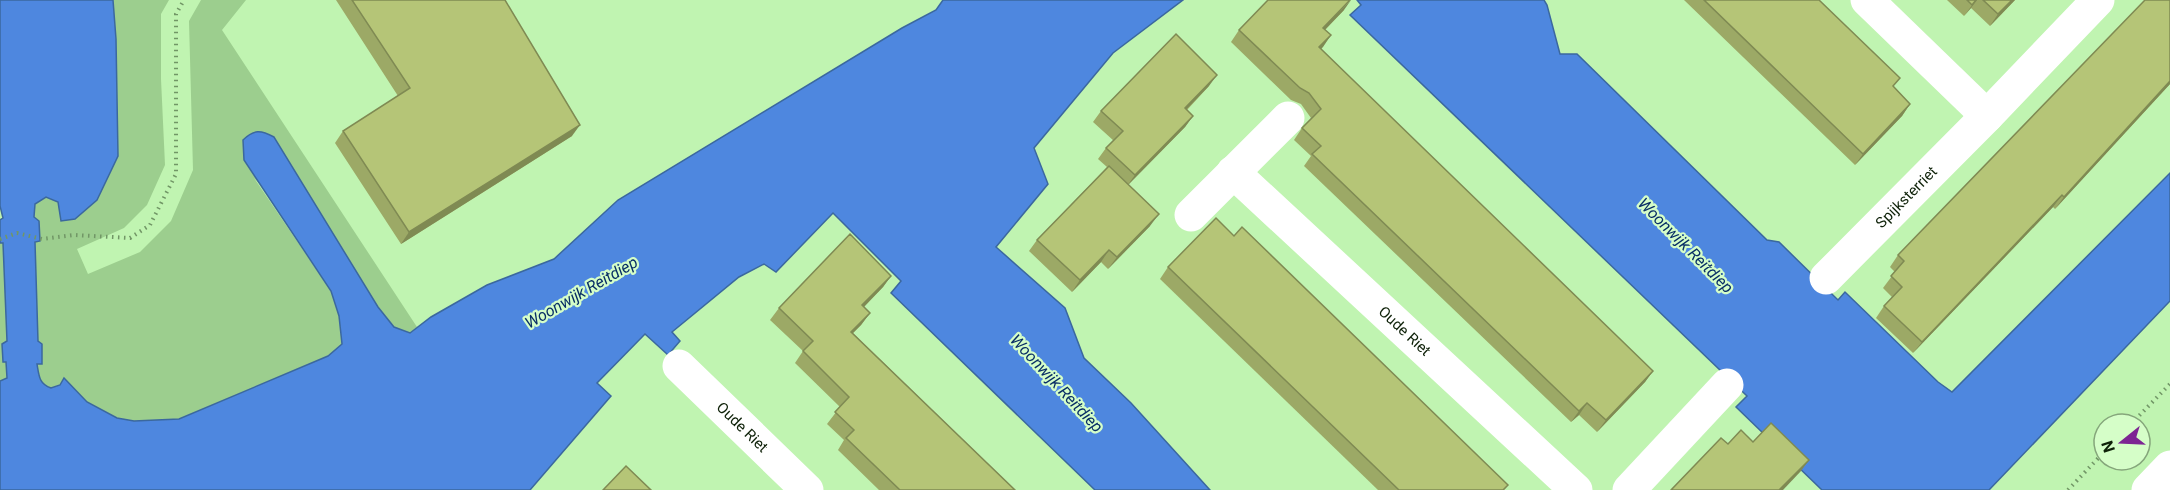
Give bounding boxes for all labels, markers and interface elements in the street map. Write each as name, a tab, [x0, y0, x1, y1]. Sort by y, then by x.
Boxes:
street label: Spijksterriet	[1872, 163, 1941, 232]
water label: Woonwijk Reitdiep	[1634, 194, 1737, 297]
water label: Woonwijk Reitdiep	[522, 252, 641, 332]
street label: Oude Riet	[1375, 303, 1434, 360]
water label: Woonwijk Reitdiep	[1006, 330, 1107, 436]
street label: Oude Riet	[713, 398, 772, 456]
north arrow	[2092, 412, 2152, 472]
text: N	[2097, 438, 2119, 455]

